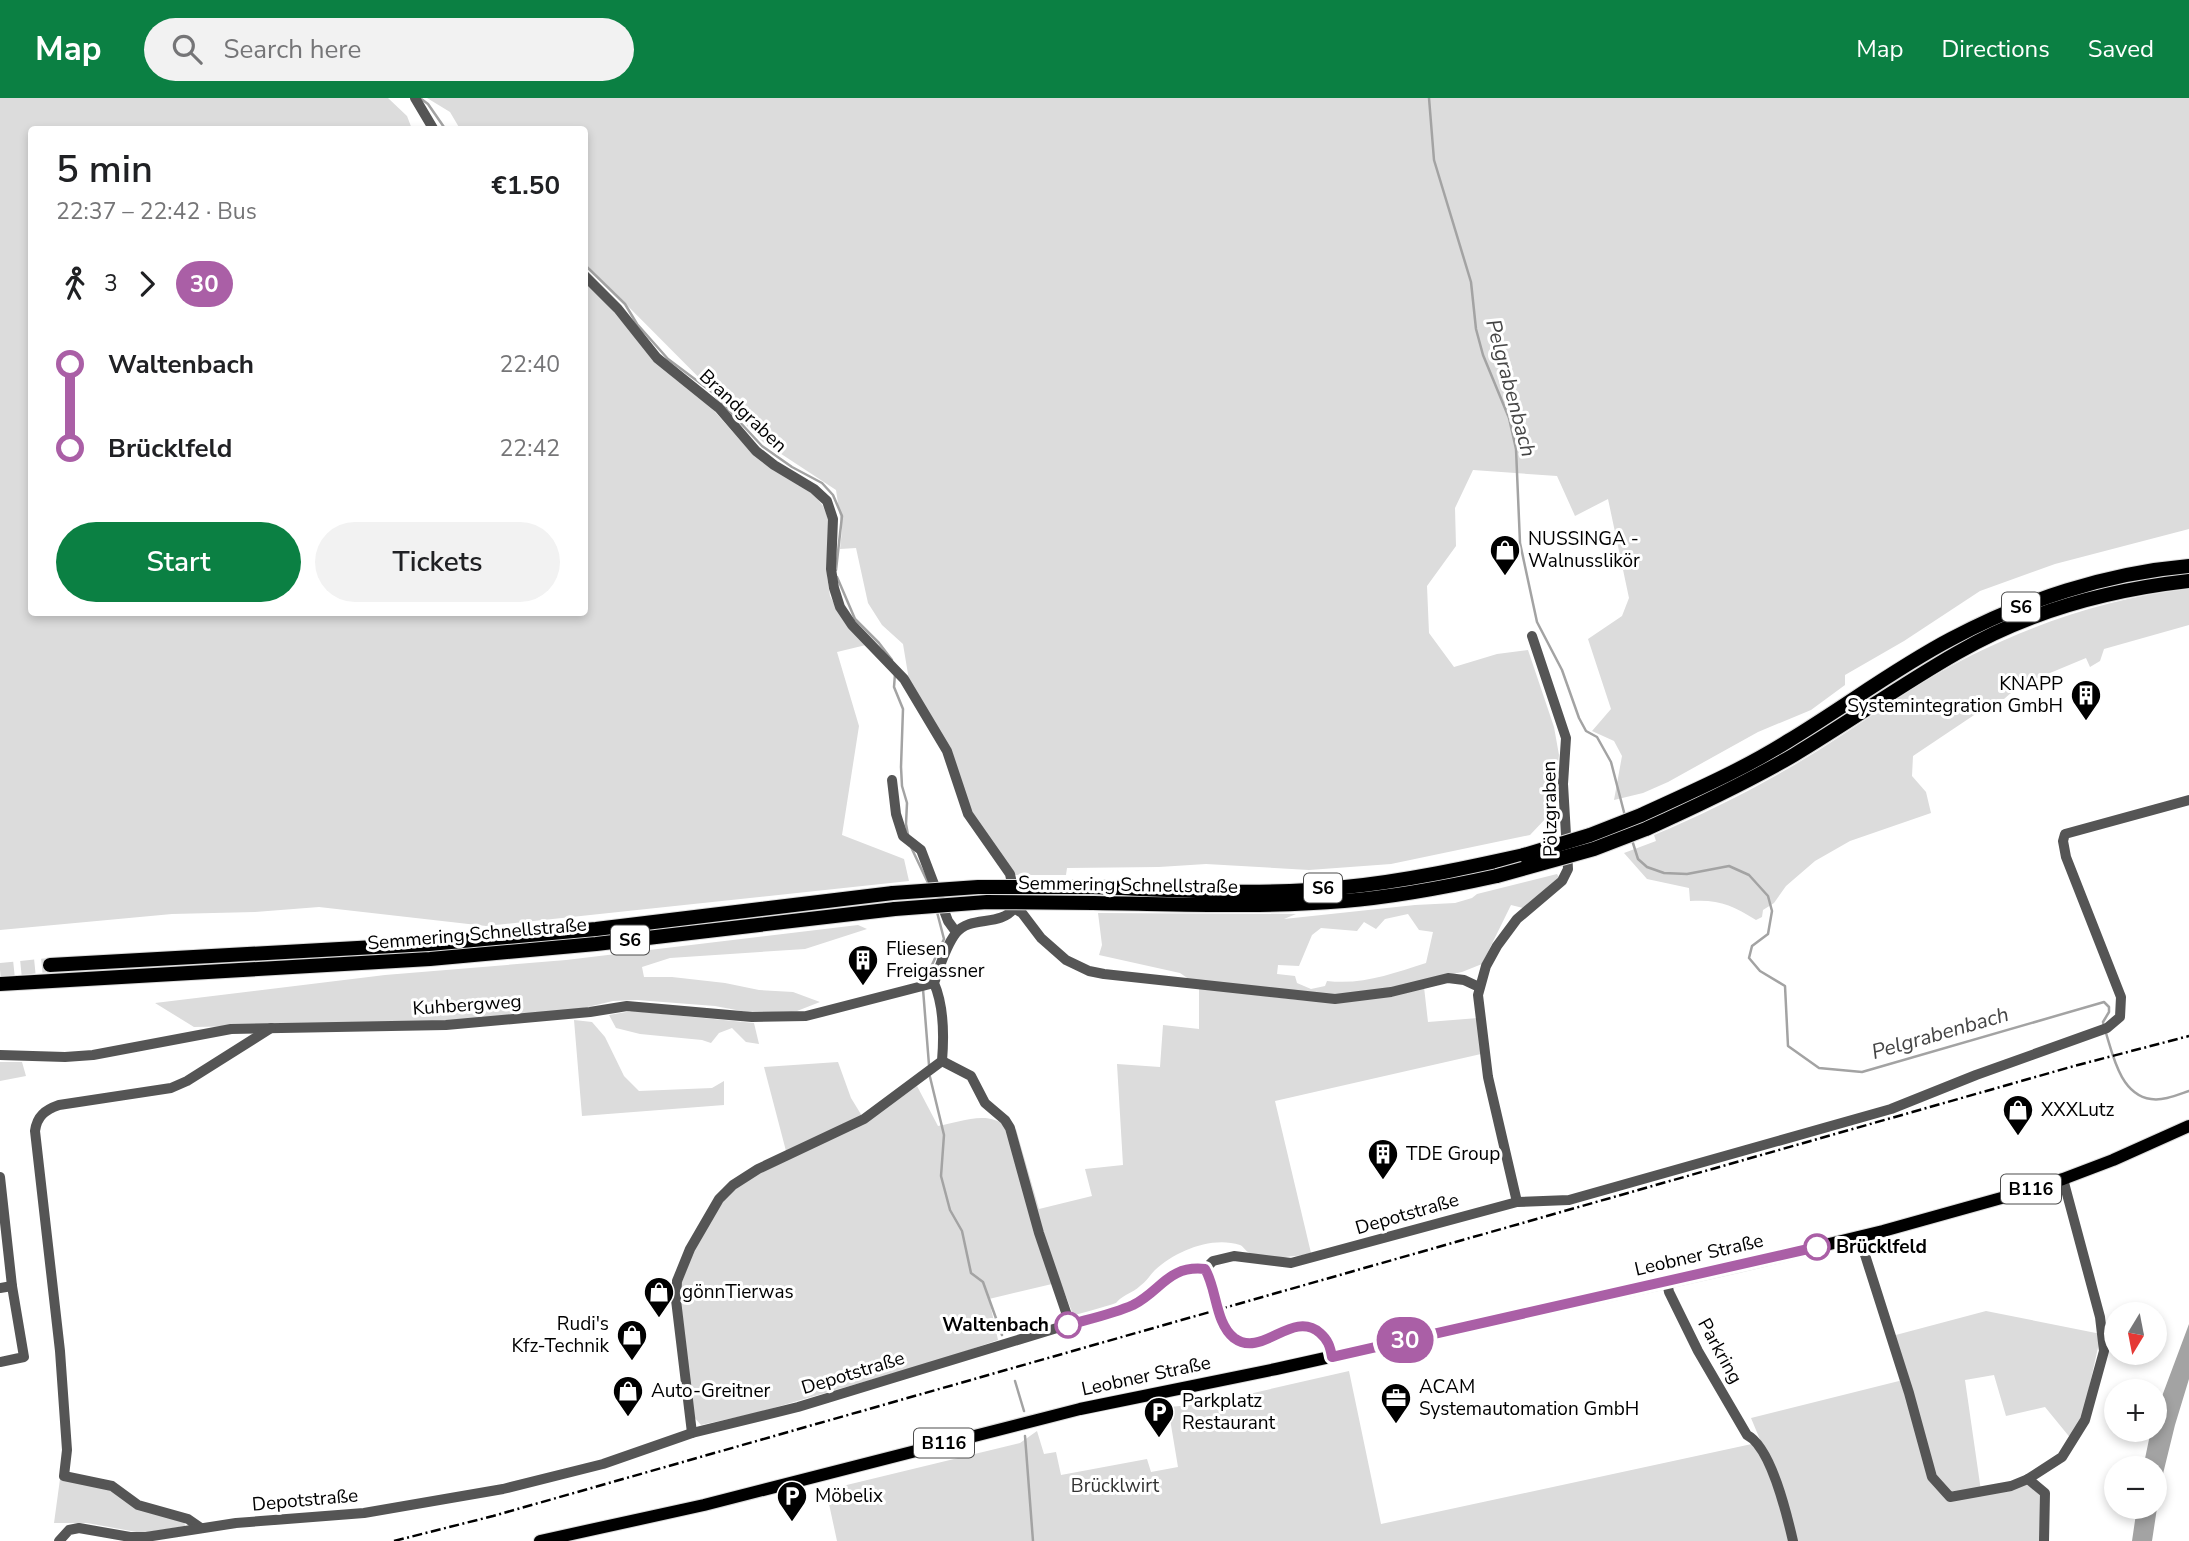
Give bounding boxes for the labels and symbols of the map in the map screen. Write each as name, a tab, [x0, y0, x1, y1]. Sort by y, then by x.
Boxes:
water label: Pelgrabenbach	[1479, 316, 1543, 460]
street label: Brandgraben	[693, 364, 793, 458]
place label: NUSSINGA - Walnusslikör	[1528, 526, 1640, 574]
shop icon: NUSSINGA - Walnusslikör	[1488, 533, 1522, 577]
road number: S6	[2002, 592, 2040, 622]
place label: KNAPP Systemintegration GmbH	[1847, 671, 2063, 719]
building icon: KNAPP Systemintegration GmbH	[2069, 678, 2103, 722]
street label: Pölzgraben	[1536, 761, 1564, 857]
street label: Semmering Schnellstraße	[1018, 870, 1238, 900]
road number: S6	[1304, 874, 1342, 902]
street label: Semmering Schnellstraße	[366, 911, 588, 957]
road number: S6	[611, 926, 649, 954]
place label: Fliesen Freigassner	[886, 936, 985, 984]
building icon: Fliesen Freigassner	[846, 943, 880, 987]
street label: Kuhbergweg	[412, 988, 522, 1022]
water label: Pelgrabenbach	[1868, 1000, 2012, 1066]
shop icon: XXXLutz	[2001, 1093, 2035, 1137]
place label: XXXLutz	[2041, 1097, 2114, 1123]
building icon: TDE Group	[1366, 1137, 1400, 1181]
place label: TDE Group	[1406, 1141, 1500, 1167]
road number: B116	[2001, 1174, 2061, 1204]
street label: Depotstraße	[1352, 1187, 1462, 1241]
street label: Leobner Straße	[1632, 1228, 1766, 1282]
marker: Brücklfeld	[1804, 1234, 1830, 1260]
place label: Brücklfeld	[1836, 1234, 1927, 1260]
shop icon: gönnTierwas	[642, 1275, 676, 1319]
place label: gönnTierwas	[682, 1279, 794, 1305]
north arrow	[2104, 1302, 2166, 1365]
place label: Rudi's Kfz-Technik	[512, 1311, 609, 1359]
place label: Waltenbach	[942, 1312, 1049, 1338]
marker: Waltenbach	[1055, 1312, 1081, 1338]
street label: Parkring	[1691, 1314, 1749, 1388]
line badge: 30	[1374, 1317, 1436, 1363]
shop icon: Rudi's Kfz-Technik	[615, 1318, 649, 1362]
street label: Depotstraße	[798, 1345, 908, 1401]
street label: Leobner Straße	[1079, 1350, 1213, 1402]
shop icon: Auto-Greitner	[611, 1374, 645, 1418]
place label: ACAM Systemautomation GmbH	[1419, 1374, 1639, 1422]
place label: Auto-Greitner	[651, 1378, 771, 1404]
office icon: ACAM Systemautomation GmbH	[1379, 1381, 1413, 1425]
place label: Parkplatz Restaurant	[1182, 1388, 1276, 1436]
parking icon: Parkplatz Restaurant	[1142, 1395, 1176, 1439]
road number: B116	[914, 1428, 974, 1458]
park label: Brücklwirt	[1071, 1473, 1160, 1499]
parking icon: Möbelix	[775, 1479, 809, 1523]
street label: Depotstraße	[251, 1482, 359, 1518]
place label: Möbelix	[815, 1483, 883, 1509]

